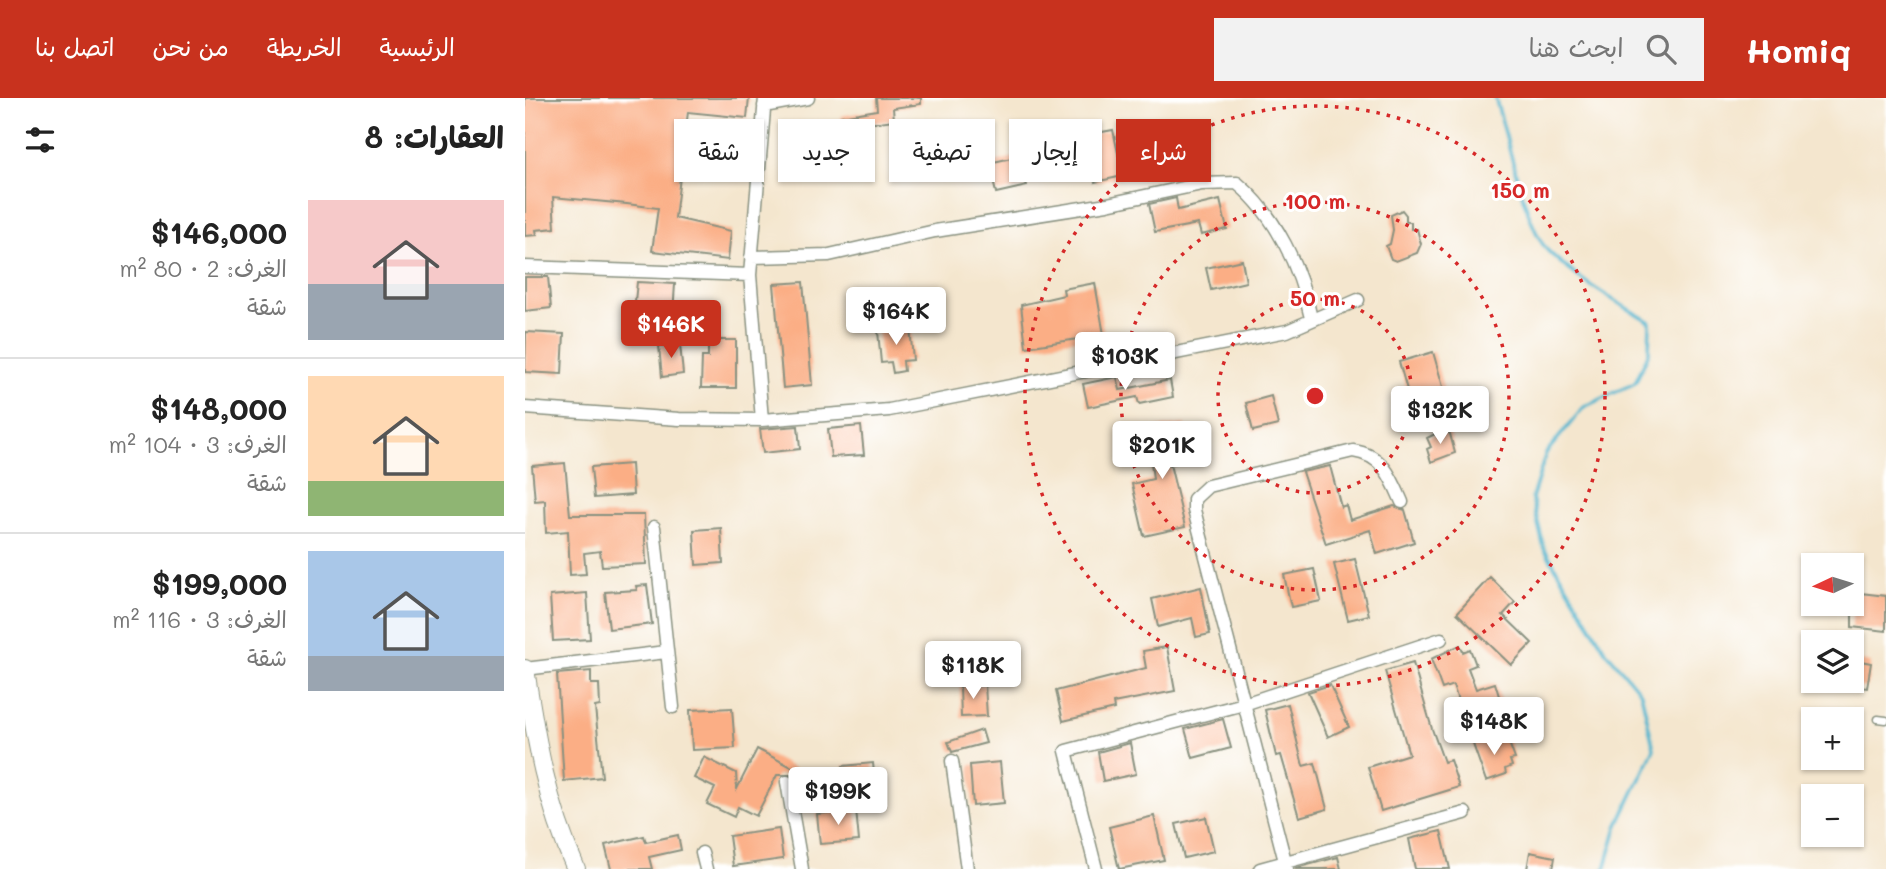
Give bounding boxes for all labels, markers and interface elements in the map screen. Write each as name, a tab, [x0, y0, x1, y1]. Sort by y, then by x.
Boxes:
search box	[1214, 18, 1704, 81]
text: Homiq	[1746, 28, 1851, 71]
text: ابحث هنا	[1529, 30, 1624, 64]
icon: search	[1642, 30, 1680, 68]
text: اتصل بنا	[35, 31, 114, 62]
text: من نحن	[152, 31, 229, 62]
text: الخريطة	[267, 31, 342, 62]
text: الرئيسية	[380, 31, 455, 62]
text: العقارات: 8	[365, 116, 504, 156]
chip: شقة	[674, 119, 764, 182]
chip: جديد	[778, 119, 875, 182]
chip: تصفية	[889, 119, 995, 182]
chip: إيجار	[1009, 119, 1102, 182]
chip: شراء	[1116, 119, 1211, 182]
icon: filters	[21, 121, 59, 159]
text: 150 m	[1490, 176, 1550, 203]
text: 100 m	[1285, 187, 1345, 214]
text: $146,000	[151, 212, 287, 252]
icon: home	[364, 228, 448, 312]
text: الغرف: 2 · 80 m²	[119, 253, 287, 283]
text: 50 m	[1290, 284, 1340, 311]
pin: $164K	[847, 288, 945, 347]
text: شقة	[247, 291, 287, 321]
text: $164K	[862, 295, 930, 325]
pin: $146K	[622, 300, 720, 360]
text: $146K	[637, 308, 705, 338]
pin: $103K	[1076, 332, 1174, 392]
text: $103K	[1091, 340, 1159, 370]
centre of rings	[1303, 384, 1327, 408]
pin: $132K	[1391, 386, 1489, 446]
text: $148,000	[150, 388, 287, 428]
text: $132K	[1407, 394, 1473, 424]
icon: home	[364, 404, 448, 488]
pin: $201K	[1113, 422, 1211, 481]
text: الغرف: 3 · 104 m²	[109, 429, 287, 459]
text: $201K	[1128, 429, 1196, 459]
text: شقة	[247, 467, 287, 497]
north arrow	[1801, 553, 1864, 616]
map controls	[1801, 553, 1864, 847]
text: $199,000	[152, 563, 287, 603]
icon: home	[364, 579, 448, 663]
text: الغرف: 3 · 116 m²	[112, 604, 287, 634]
button: layers	[1801, 630, 1864, 693]
text: شقة	[247, 642, 287, 672]
pin: $118K	[924, 642, 1022, 701]
text: $118K	[941, 649, 1005, 679]
pin: $148K	[1445, 698, 1543, 757]
text: $148K	[1460, 705, 1528, 735]
button: +	[1801, 707, 1864, 770]
pin: $199K	[789, 768, 887, 827]
text: $199K	[804, 775, 872, 805]
button: −	[1801, 784, 1864, 847]

